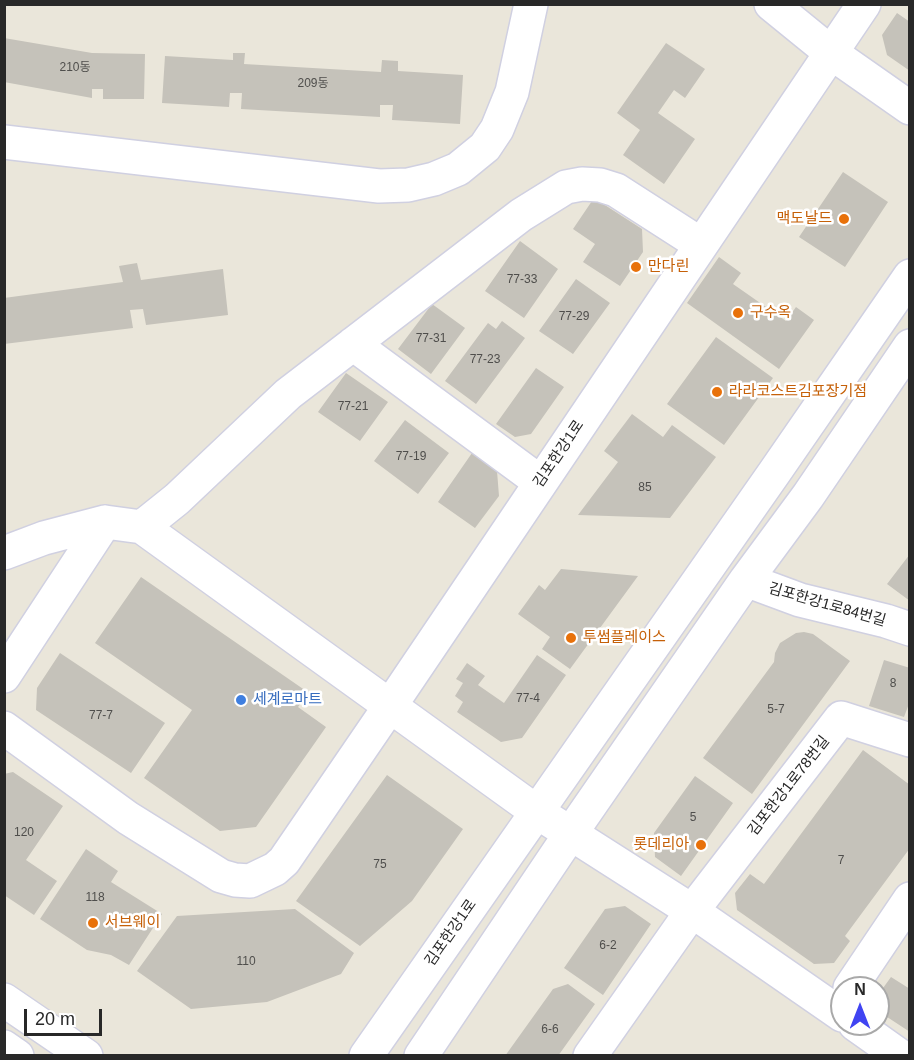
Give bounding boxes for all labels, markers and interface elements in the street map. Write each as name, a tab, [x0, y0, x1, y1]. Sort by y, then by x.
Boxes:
house number: 210동	[59, 61, 91, 75]
house number: 209동	[297, 77, 329, 91]
place label: 맥도날드	[777, 210, 832, 228]
marker: 맥도날드	[837, 212, 851, 226]
place label: 만다린	[648, 258, 689, 276]
marker: 만다린	[629, 260, 643, 274]
house number: 77-33	[507, 273, 537, 287]
place label: 구수옥	[750, 304, 791, 322]
marker: 구수옥	[731, 306, 745, 320]
house number: 77-29	[559, 310, 589, 324]
house number: 77-31	[416, 332, 446, 346]
house number: 77-23	[470, 353, 500, 367]
place label: 라라코스트김포장기점	[729, 383, 867, 401]
marker: 라라코스트김포장기점	[710, 385, 724, 399]
house number: 77-21	[338, 400, 368, 414]
street label: 김포한강1로	[530, 417, 588, 491]
house number: 77-19	[396, 450, 426, 464]
house number: 85	[638, 481, 652, 495]
street label: 김포한강1로84번길	[766, 580, 888, 630]
place label: 투썸플레이스	[583, 629, 666, 647]
marker: 투썸플레이스	[564, 631, 578, 645]
house number: 8	[890, 677, 896, 691]
place label: 세계로마트	[253, 691, 322, 709]
house number: 77-4	[516, 692, 540, 706]
marker: 세계로마트	[234, 693, 248, 707]
house number: 5-7	[767, 703, 785, 717]
house number: 77-7	[89, 709, 113, 723]
street label: 김포한강1로78번길	[744, 733, 834, 839]
house number: 5	[690, 811, 696, 825]
house number: 120	[14, 826, 34, 840]
place label: 롯데리아	[634, 836, 689, 854]
marker: 롯데리아	[694, 838, 708, 852]
house number: 7	[838, 854, 844, 868]
house number: 75	[373, 858, 387, 872]
house number: 118	[85, 891, 105, 905]
street label: 김포한강1로	[421, 896, 481, 970]
place label: 서브웨이	[105, 914, 160, 932]
marker: 서브웨이	[86, 916, 100, 930]
house number: 6-2	[599, 939, 617, 953]
house number: 110	[236, 955, 256, 969]
north arrow	[830, 976, 890, 1036]
text: N	[854, 981, 866, 998]
scale bar	[27, 997, 105, 1035]
text: 20 m	[35, 1009, 75, 1029]
house number: 6-6	[541, 1023, 559, 1037]

